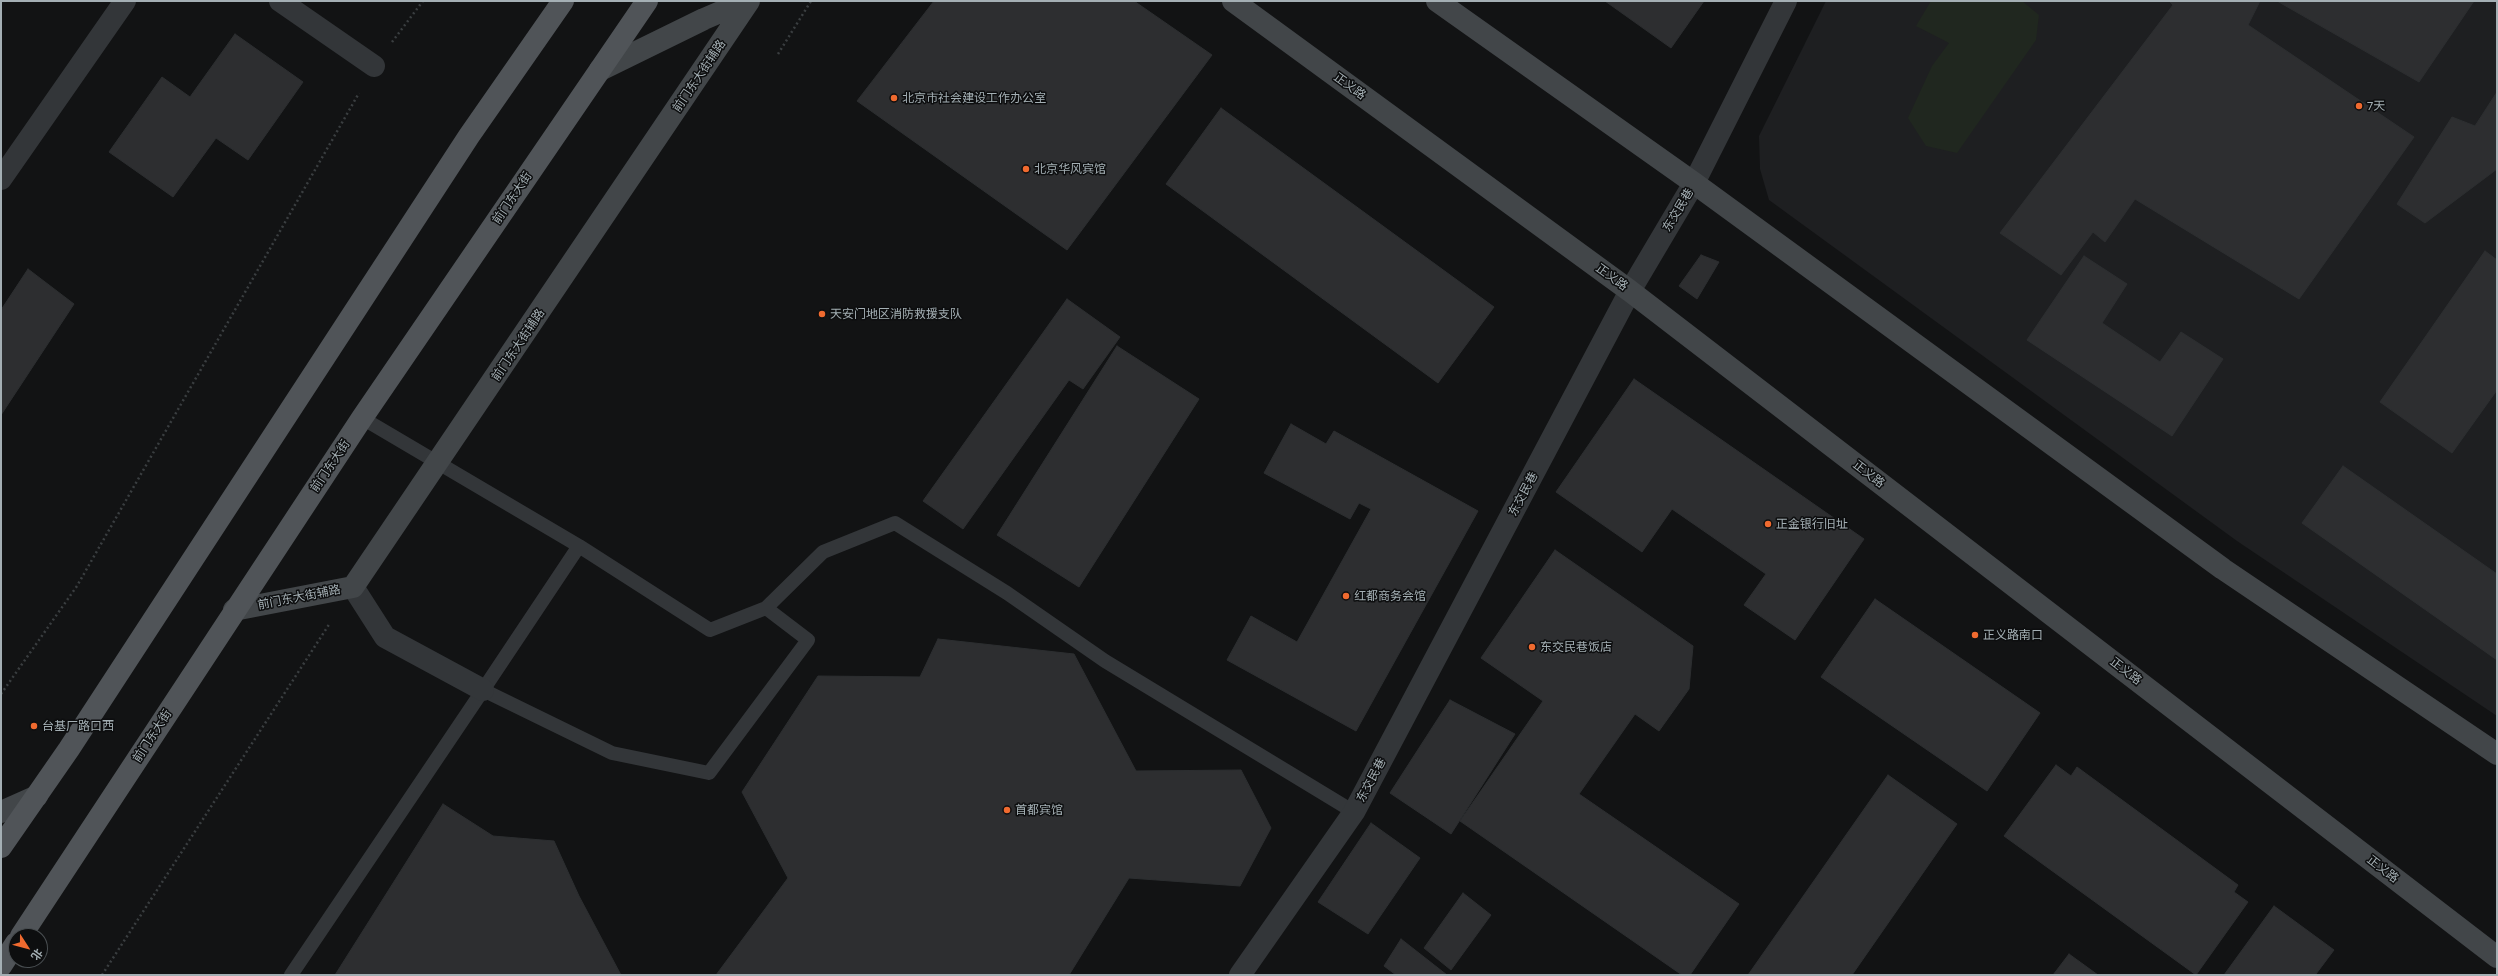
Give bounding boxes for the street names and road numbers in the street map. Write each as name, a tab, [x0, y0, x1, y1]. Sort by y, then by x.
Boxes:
street label: 前门东大街辅路	[670, 37, 728, 115]
street label: 正义路	[1331, 70, 1369, 102]
street label: 前门东大街	[489, 169, 535, 227]
street label: 东交民巷	[1659, 186, 1697, 234]
street label: 正义路	[1593, 261, 1631, 293]
street label: 前门东大街辅路	[489, 306, 547, 384]
street label: 前门东大街	[307, 437, 353, 495]
street label: 正义路	[1850, 457, 1888, 491]
street label: 东交民巷	[1505, 469, 1541, 519]
street label: 前门东大街辅路	[256, 582, 342, 612]
street label: 正义路	[2107, 654, 2145, 688]
street label: 前门东大街	[130, 707, 174, 765]
street label: 东交民巷	[1353, 755, 1389, 805]
street label: 正义路	[2364, 852, 2402, 886]

